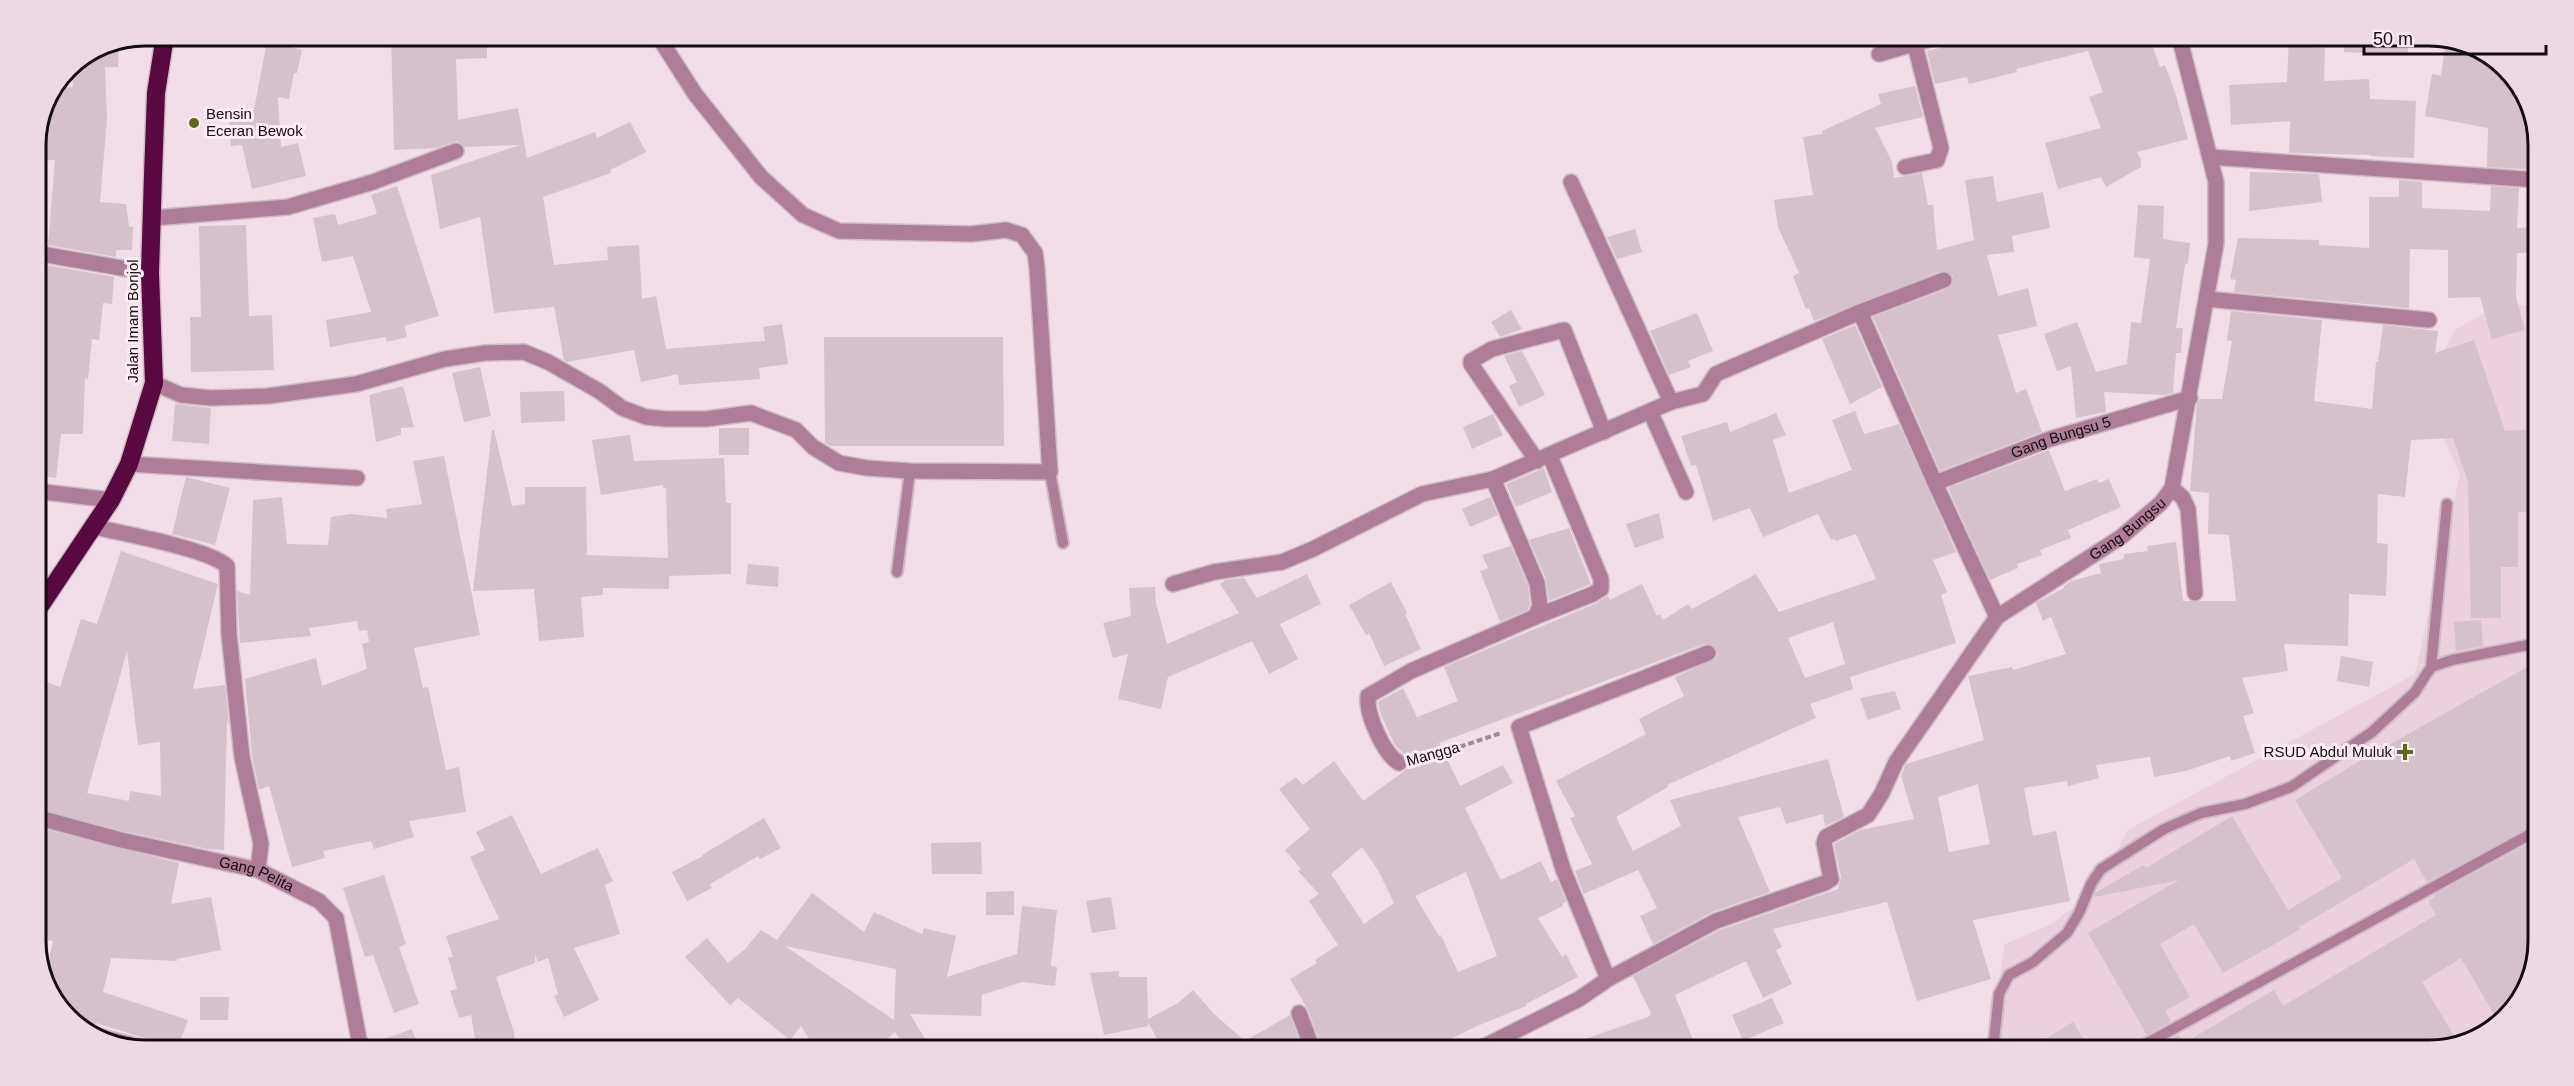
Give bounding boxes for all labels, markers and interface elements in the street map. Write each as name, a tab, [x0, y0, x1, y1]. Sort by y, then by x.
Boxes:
scale bar	[2364, 18, 2546, 56]
text: 50 m	[2373, 29, 2413, 49]
place label: Bensin Eceran Bewok	[206, 105, 303, 139]
marker: Bensin Eceran Bewok	[187, 116, 201, 130]
street label: Jalan Imam Bonjol	[124, 259, 141, 383]
street label: Gang Bungsu 5	[2008, 413, 2113, 461]
street label: Gang Bungsu	[2086, 494, 2169, 563]
street label: Mangga	[1404, 738, 1462, 769]
place label: RSUD Abdul Muluk	[2264, 743, 2392, 760]
marker: RSUD Abdul Muluk	[2396, 743, 2414, 761]
street label: Gang Pelita	[218, 853, 297, 895]

